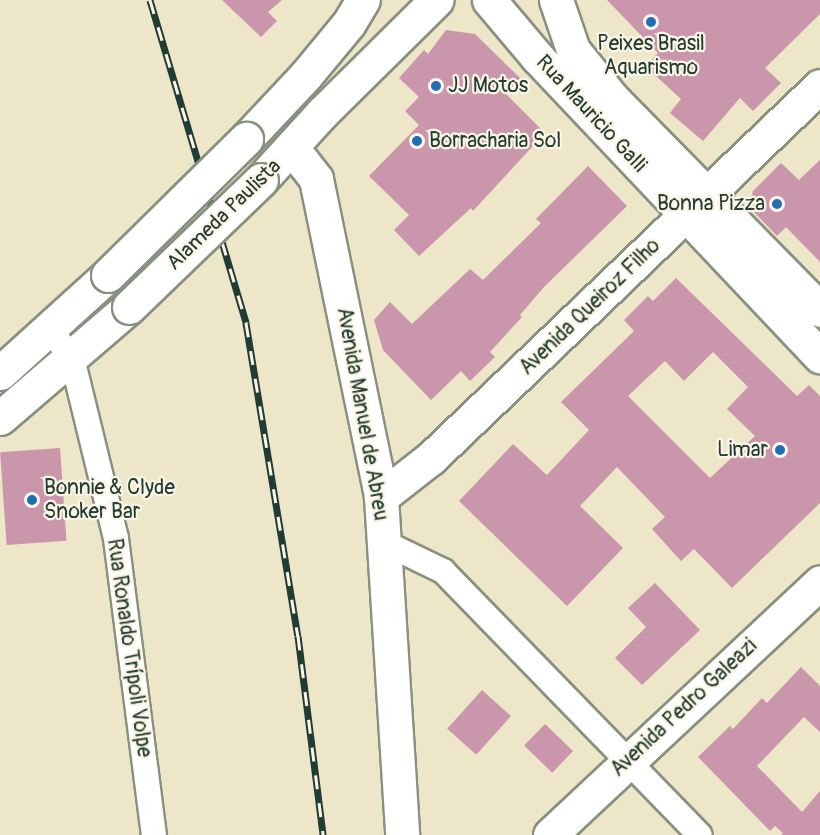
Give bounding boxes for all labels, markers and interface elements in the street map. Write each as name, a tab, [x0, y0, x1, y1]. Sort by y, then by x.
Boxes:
marker: Peixes Brasil Aquarismo	[644, 15, 658, 29]
place label: Peixes Brasil Aquarismo	[597, 31, 705, 81]
street label: Rua Mauricio Galli	[530, 50, 652, 178]
place label: JJ Motos	[448, 73, 528, 99]
marker: JJ Motos	[429, 79, 443, 93]
place label: Borracharia Sol	[429, 128, 561, 154]
marker: Borracharia Sol	[410, 134, 424, 148]
street label: Alameda Paulista	[162, 154, 286, 276]
place label: Bonna Pizza	[657, 191, 765, 217]
marker: Bonna Pizza	[770, 197, 784, 211]
street label: Avenida Queiroz Filho	[514, 233, 666, 381]
street label: Avenida Manuel de Abreu	[331, 305, 393, 523]
place label: Limar	[717, 437, 768, 463]
marker: Limar	[773, 443, 787, 457]
place label: Bonnie & Clyde Snoker Bar	[44, 475, 175, 525]
marker: Bonnie & Clyde Snoker Bar	[25, 493, 39, 507]
street label: Rua Ronaldo Trípoli Volpe	[101, 537, 157, 759]
street label: Avenida Pedro Galeazi	[606, 634, 762, 782]

